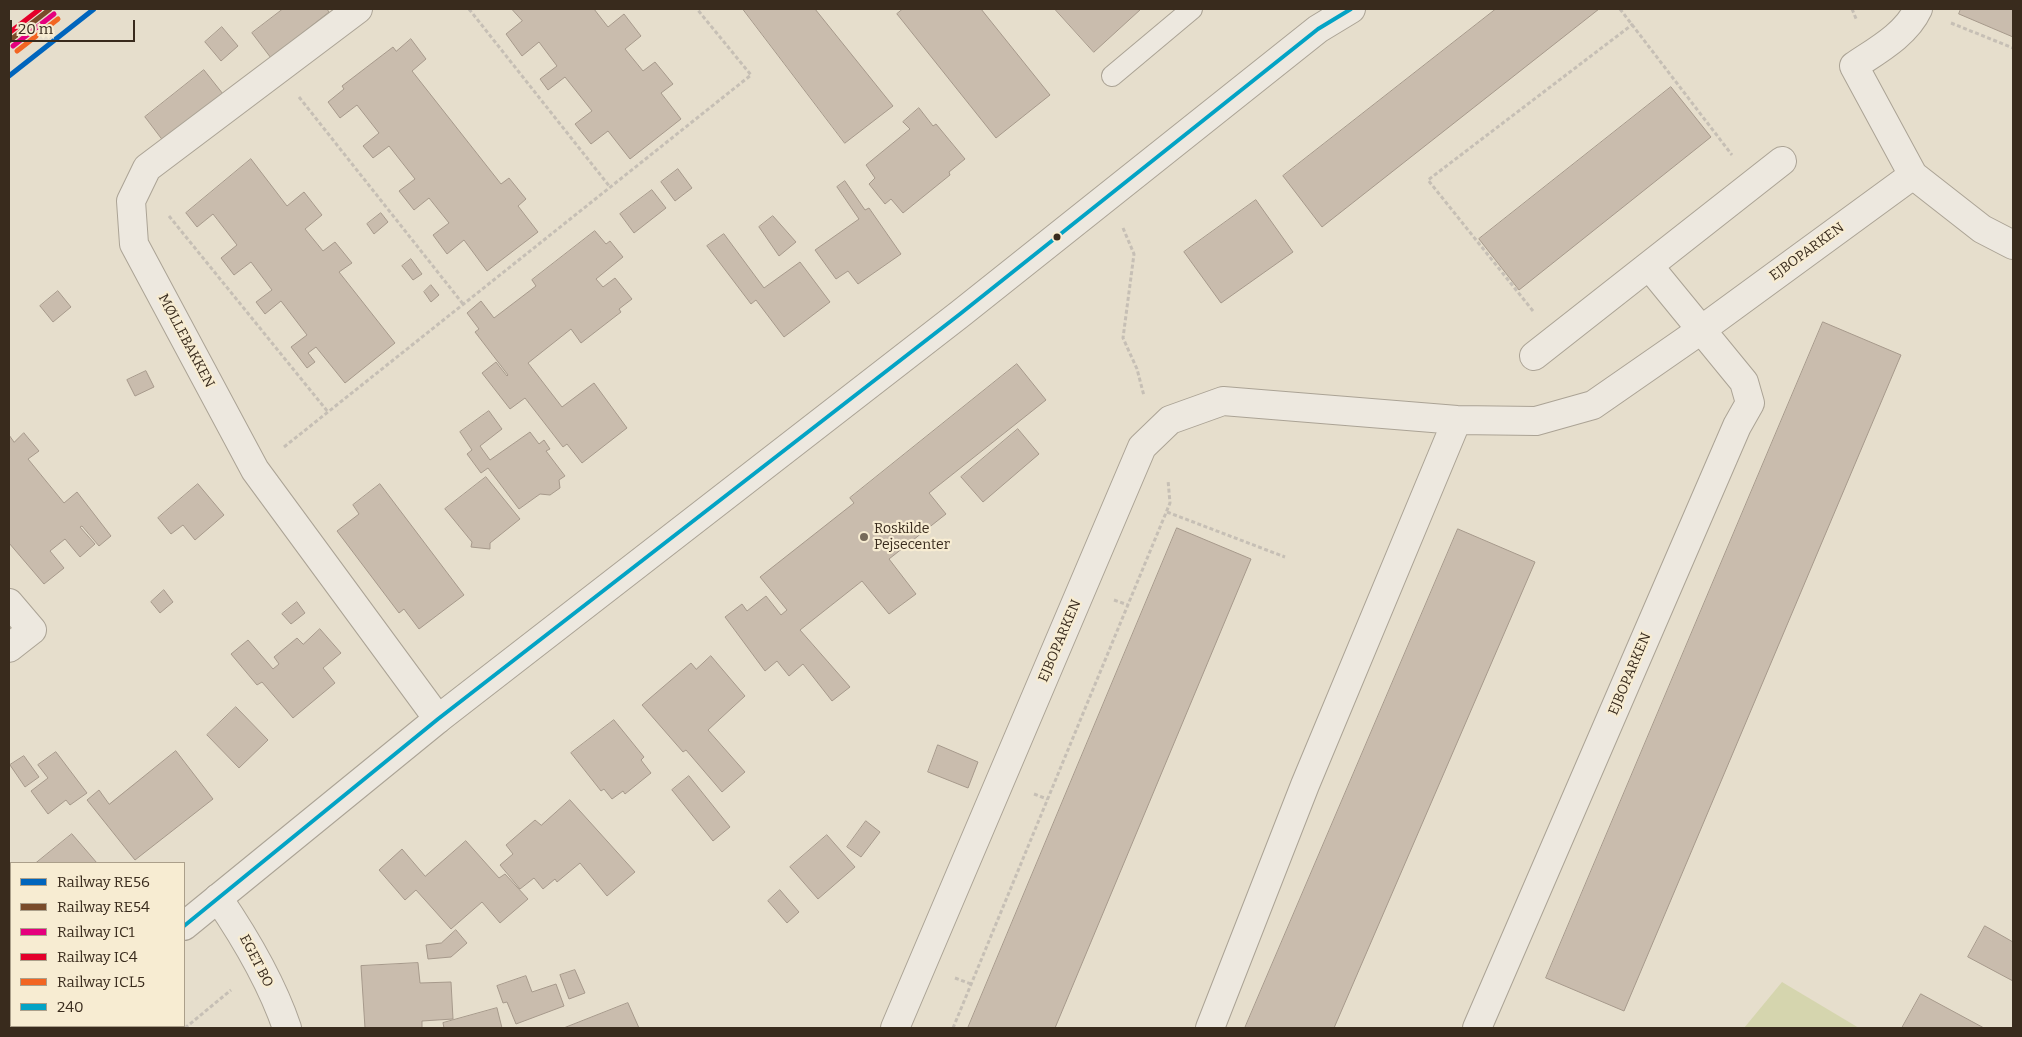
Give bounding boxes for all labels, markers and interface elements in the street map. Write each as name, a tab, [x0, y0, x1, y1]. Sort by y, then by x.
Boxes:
scale bar	[12, 10, 138, 42]
text: 20 m	[18, 20, 53, 38]
street label: EJBOPARKEN	[1767, 219, 1847, 285]
unlabelled marker	[1052, 232, 1062, 242]
street label: MØLLEBAKKEN	[154, 291, 218, 391]
place label: Roskilde Pejsecenter	[874, 521, 950, 554]
marker: Roskilde Pejsecenter	[858, 531, 870, 543]
street label: EJBOPARKEN	[1035, 597, 1085, 685]
street label: EJBOPARKEN	[1605, 630, 1655, 718]
legend	[10, 862, 185, 1027]
text: Railway RE56	[57, 873, 150, 891]
text: Railway RE54	[57, 898, 150, 916]
text: Railway IC1	[57, 923, 135, 941]
street label: EGET BO	[236, 932, 276, 990]
text: Railway IC4	[57, 948, 137, 966]
text: Railway ICL5	[57, 973, 145, 991]
text: 240	[57, 998, 84, 1016]

